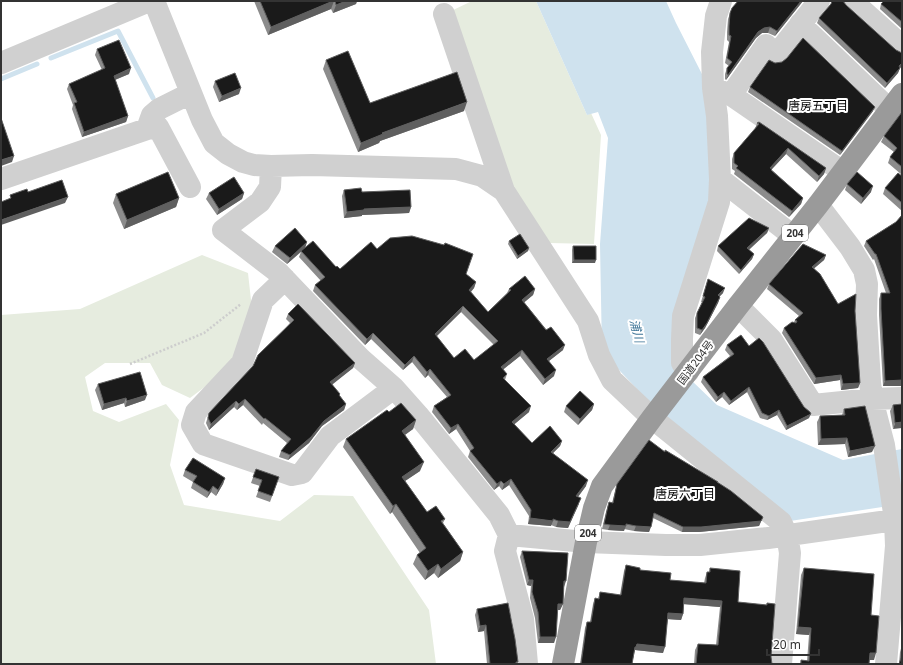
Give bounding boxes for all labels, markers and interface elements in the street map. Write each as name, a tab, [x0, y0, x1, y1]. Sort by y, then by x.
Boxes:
district label: 唐房五丁目	[788, 97, 848, 114]
road number: 204	[782, 225, 808, 241]
water label: 浦川	[626, 317, 649, 347]
street label: 国道204号	[673, 337, 717, 387]
district label: 唐房六丁目	[655, 485, 715, 502]
road number: 204	[575, 525, 601, 541]
scale bar	[767, 631, 819, 657]
text: 20 m	[773, 636, 801, 653]

